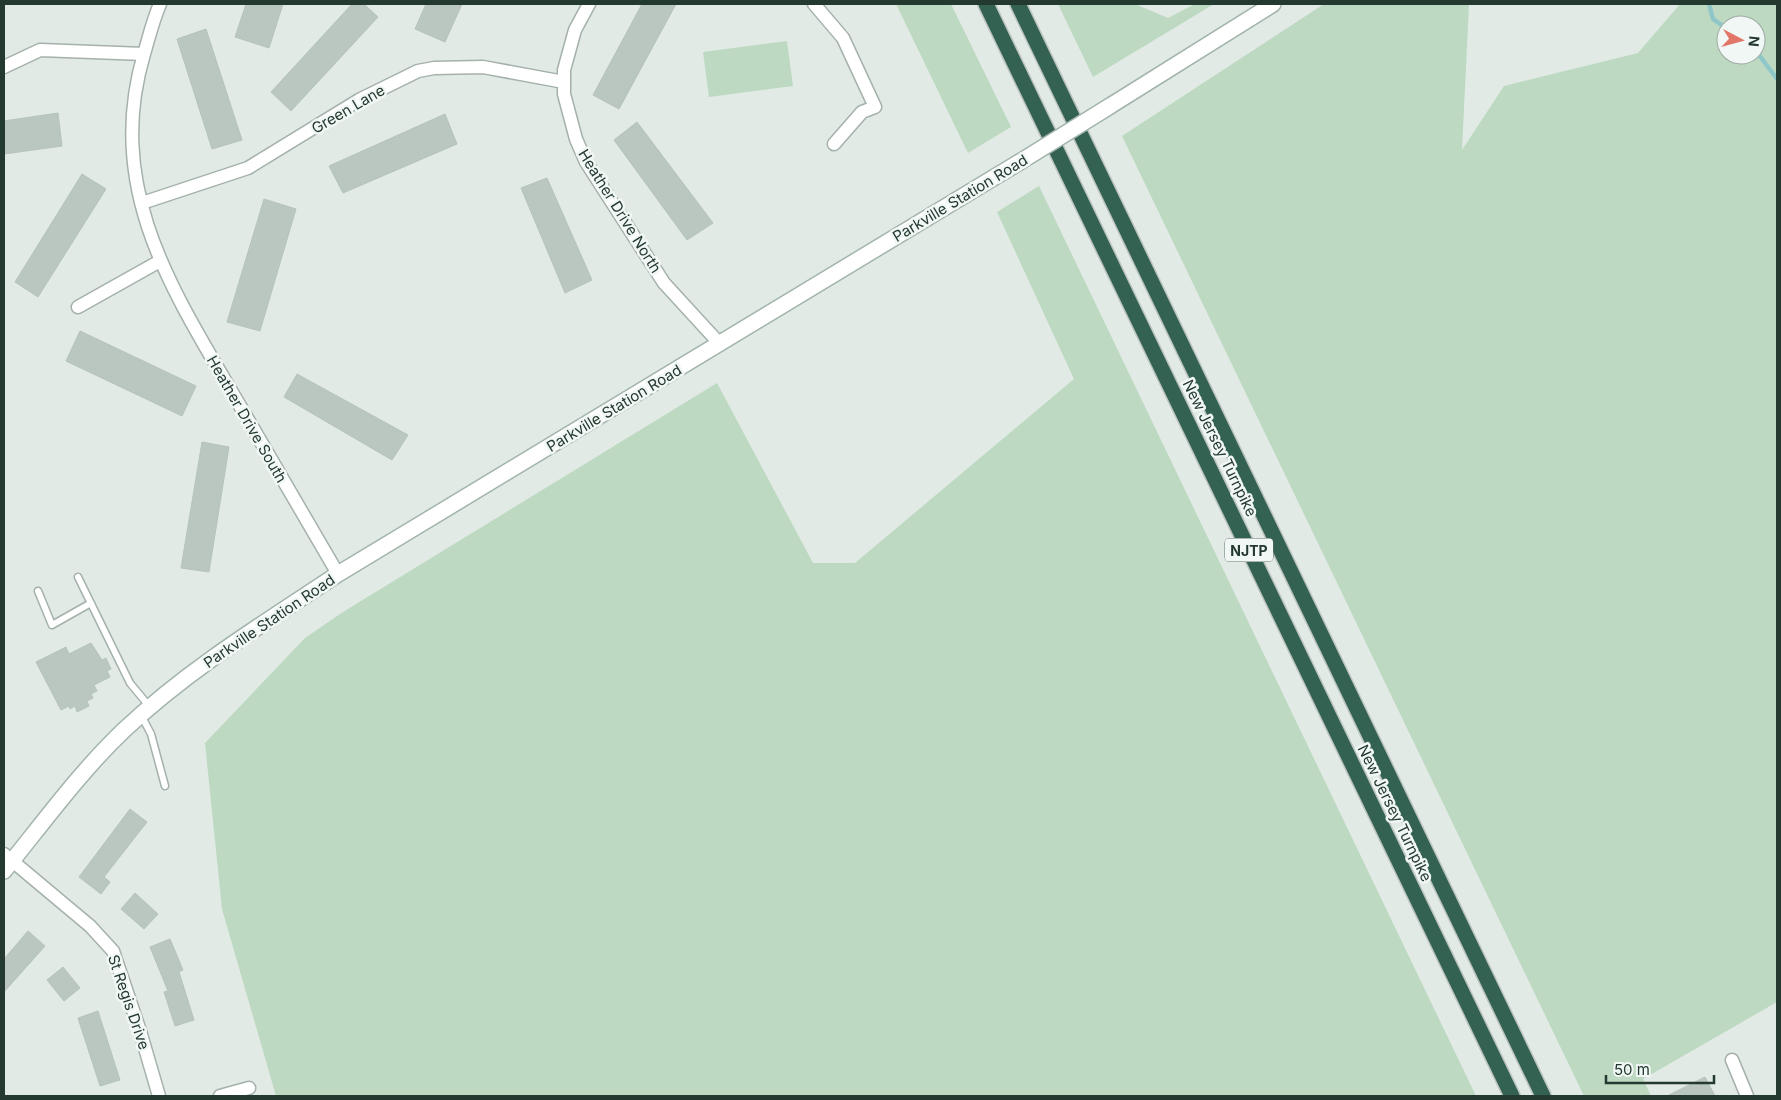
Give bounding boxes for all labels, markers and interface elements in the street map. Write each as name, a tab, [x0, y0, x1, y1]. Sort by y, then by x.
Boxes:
north arrow	[1716, 15, 1766, 65]
text: N	[1745, 35, 1763, 48]
street label: Green Lane	[308, 80, 388, 138]
street label: Heather Drive North	[574, 146, 666, 276]
street label: Parkville Station Road	[889, 150, 1031, 246]
street label: Heather Drive South	[203, 352, 291, 486]
street label: Parkville Station Road	[543, 360, 685, 456]
street label: New Jersey Turnpike	[1179, 376, 1261, 520]
road number: NJTP	[1225, 538, 1273, 562]
street label: Parkville Station Road	[200, 570, 338, 672]
street label: New Jersey Turnpike	[1354, 741, 1436, 885]
street label: St Regis Drive	[104, 952, 154, 1052]
scale bar	[1606, 1052, 1714, 1084]
text: 50 m	[1614, 1060, 1650, 1079]

